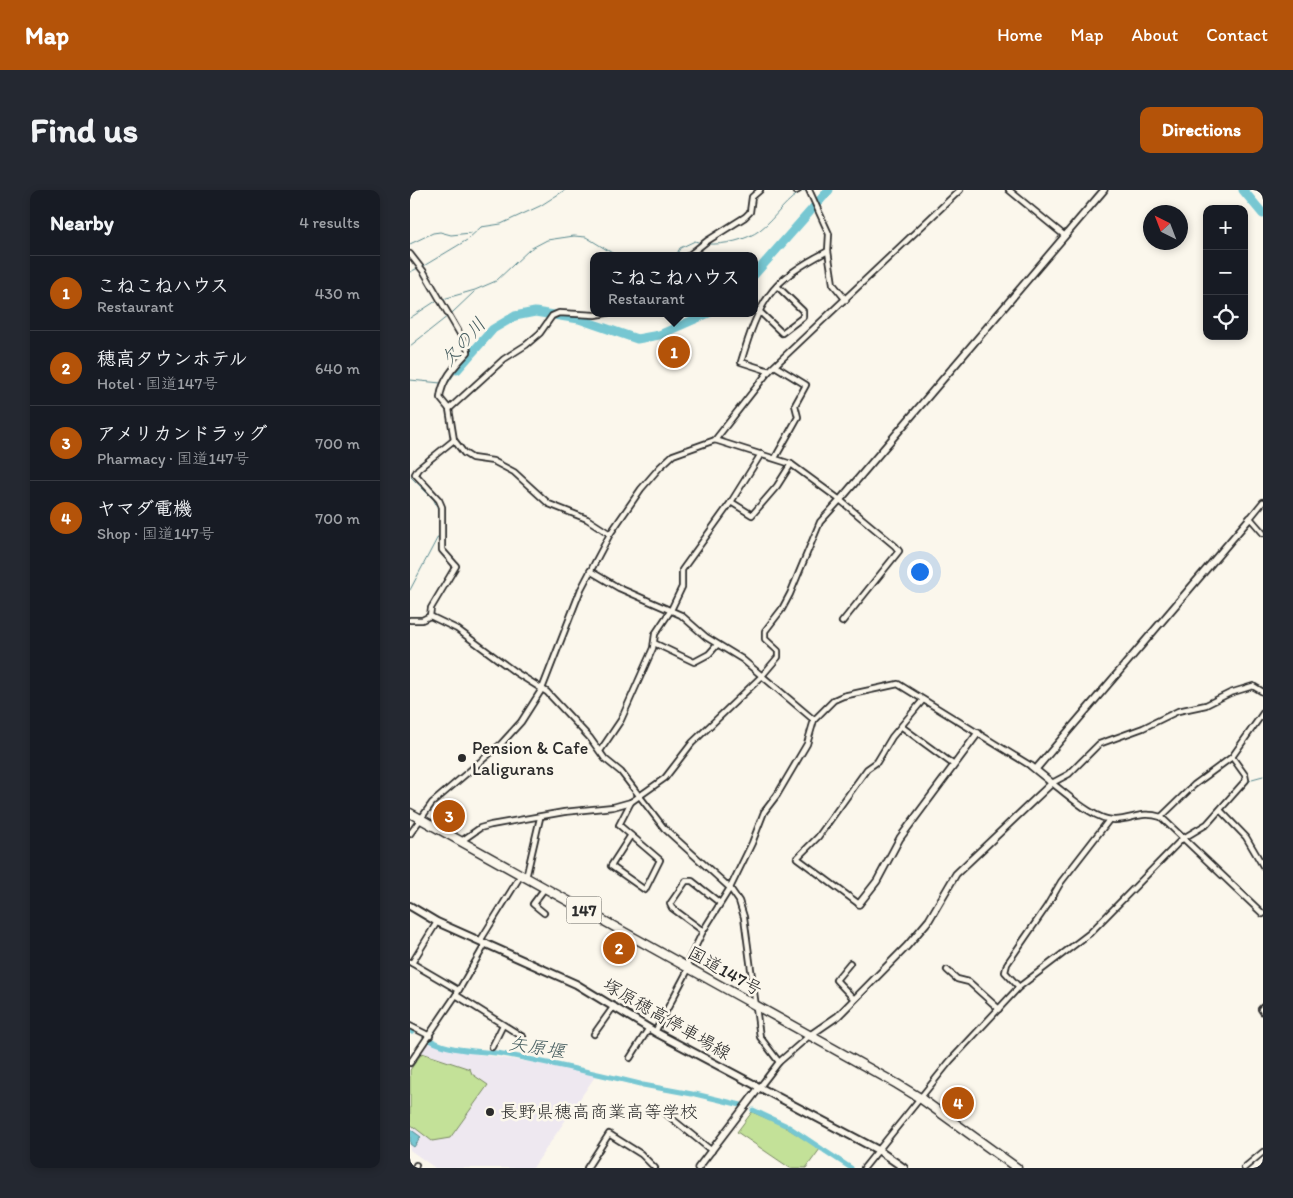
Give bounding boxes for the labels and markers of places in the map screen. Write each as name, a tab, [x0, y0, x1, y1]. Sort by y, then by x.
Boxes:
pin: 1	[658, 333, 690, 371]
place label: Pension & Cafe Laligurans	[472, 737, 588, 780]
marker: Pension & Cafe Laligurans	[456, 752, 468, 764]
pin: 3	[433, 797, 465, 835]
pin: 2	[603, 929, 635, 967]
pin: 4	[942, 1084, 974, 1122]
place label: 長野県穂高商業高等学校	[500, 1101, 698, 1123]
marker: 長野県穂高商業高等学校	[484, 1106, 496, 1118]

